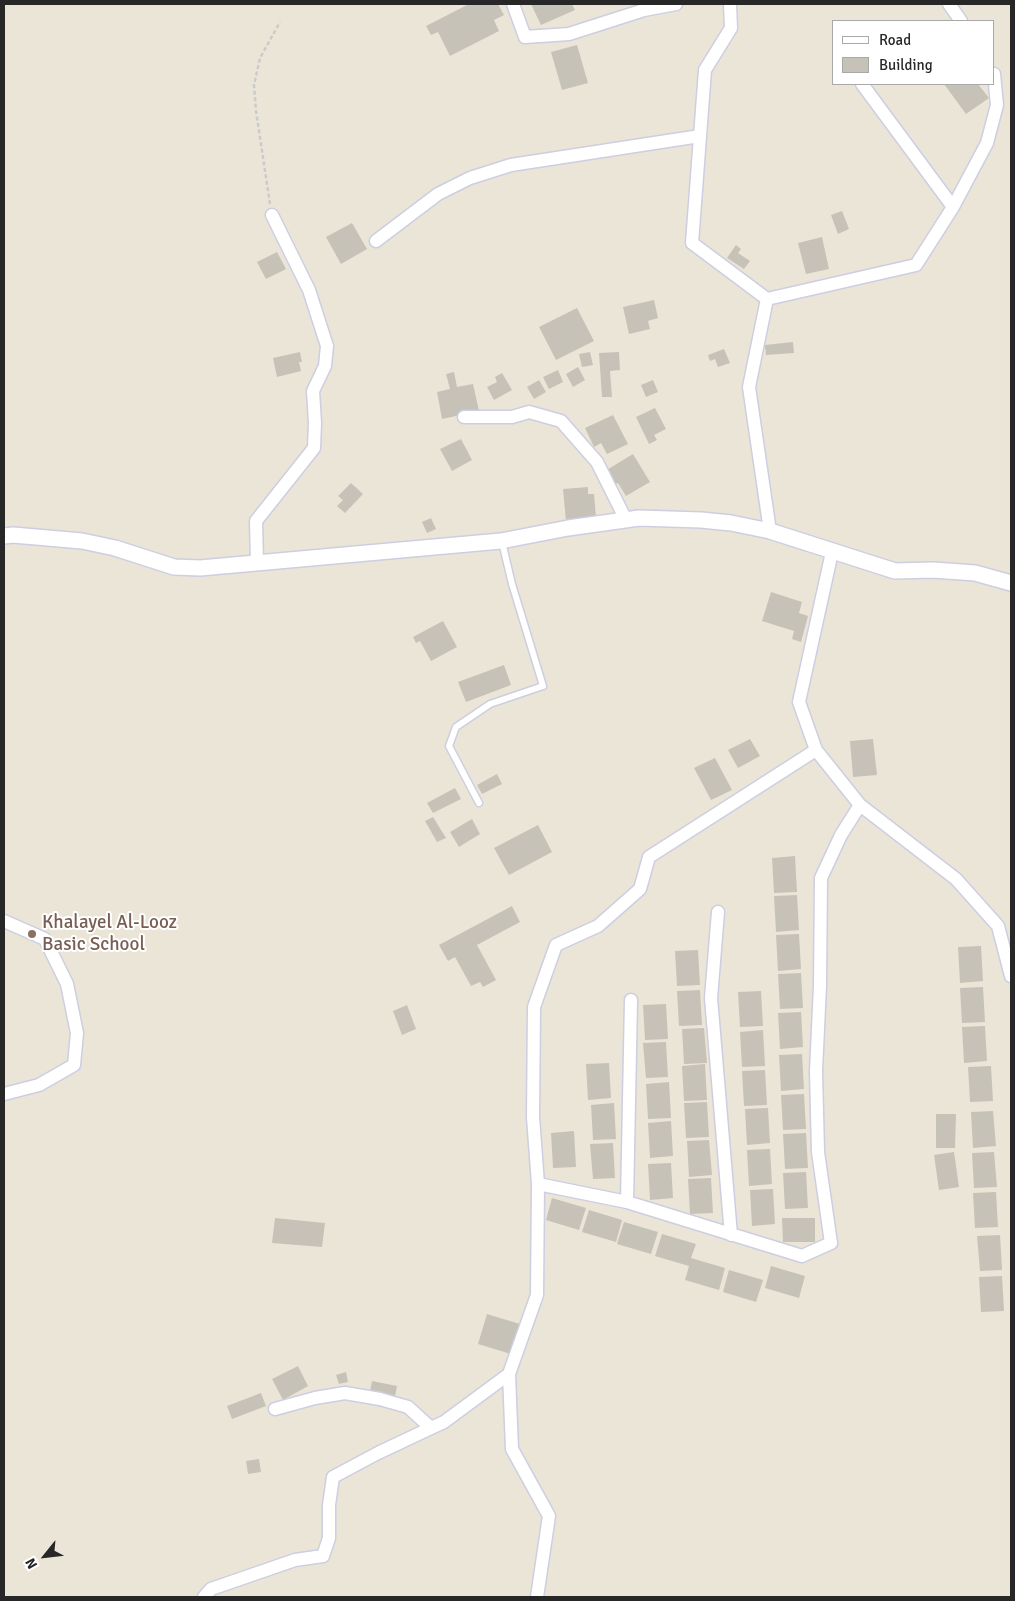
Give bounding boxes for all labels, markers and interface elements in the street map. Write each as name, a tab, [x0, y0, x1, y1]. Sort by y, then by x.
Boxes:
legend	[832, 20, 995, 85]
text: Road	[879, 31, 911, 49]
text: Building	[879, 56, 933, 74]
place label: Khalayel Al-Looz Basic School	[42, 912, 177, 956]
marker: Khalayel Al-Looz Basic School	[26, 928, 38, 940]
north arrow	[20, 1531, 70, 1581]
text: N	[22, 1555, 41, 1572]

